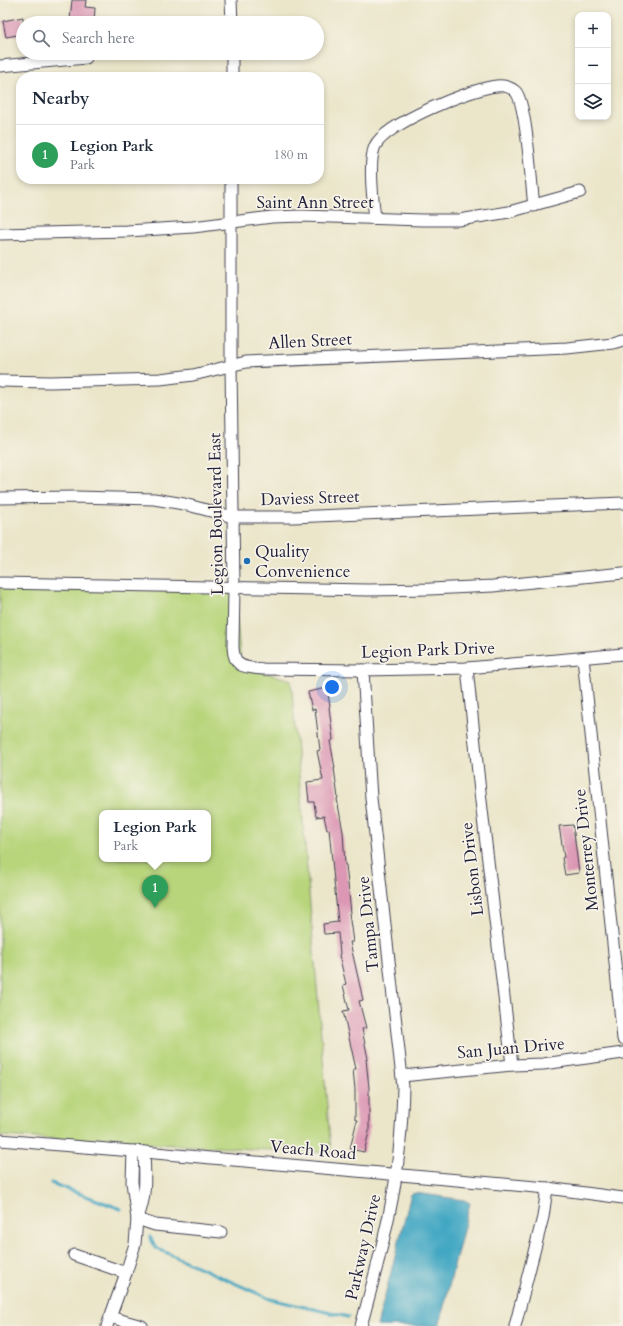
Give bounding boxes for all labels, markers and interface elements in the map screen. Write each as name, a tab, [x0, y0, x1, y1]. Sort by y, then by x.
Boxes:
map controls	[575, 12, 611, 120]
button: +	[575, 12, 611, 48]
search box	[16, 16, 324, 60]
icon: search	[30, 27, 52, 49]
text: Search here	[62, 28, 135, 48]
button: −	[575, 48, 611, 84]
button: layers	[575, 84, 611, 120]
text: Nearby	[32, 87, 89, 110]
text: Legion Park	[70, 136, 154, 156]
text: 1	[42, 146, 48, 164]
text: 180 m	[274, 146, 308, 164]
text: Park	[70, 156, 95, 174]
street label: Saint Ann Street	[256, 191, 374, 214]
street label: Allen Street	[268, 327, 353, 355]
street label: Legion Boulevard East	[203, 432, 229, 595]
street label: Daviess Street	[260, 485, 361, 511]
place label: Quality Convenience	[255, 540, 350, 583]
marker: Quality Convenience	[242, 556, 252, 566]
street label: Legion Park Drive	[361, 636, 495, 664]
your location	[322, 677, 342, 697]
street label: Monterrey Drive	[568, 788, 604, 912]
popup	[99, 810, 211, 862]
text: Legion Park	[113, 817, 197, 837]
street label: Lisbon Drive	[455, 821, 489, 917]
text: Park	[113, 837, 138, 855]
pin: 1	[142, 875, 168, 908]
street label: Tampa Drive	[352, 875, 384, 973]
street label: San Juan Drive	[456, 1032, 566, 1064]
street label: Veach Road	[269, 1135, 357, 1165]
street label: Parkway Drive	[340, 1192, 386, 1302]

